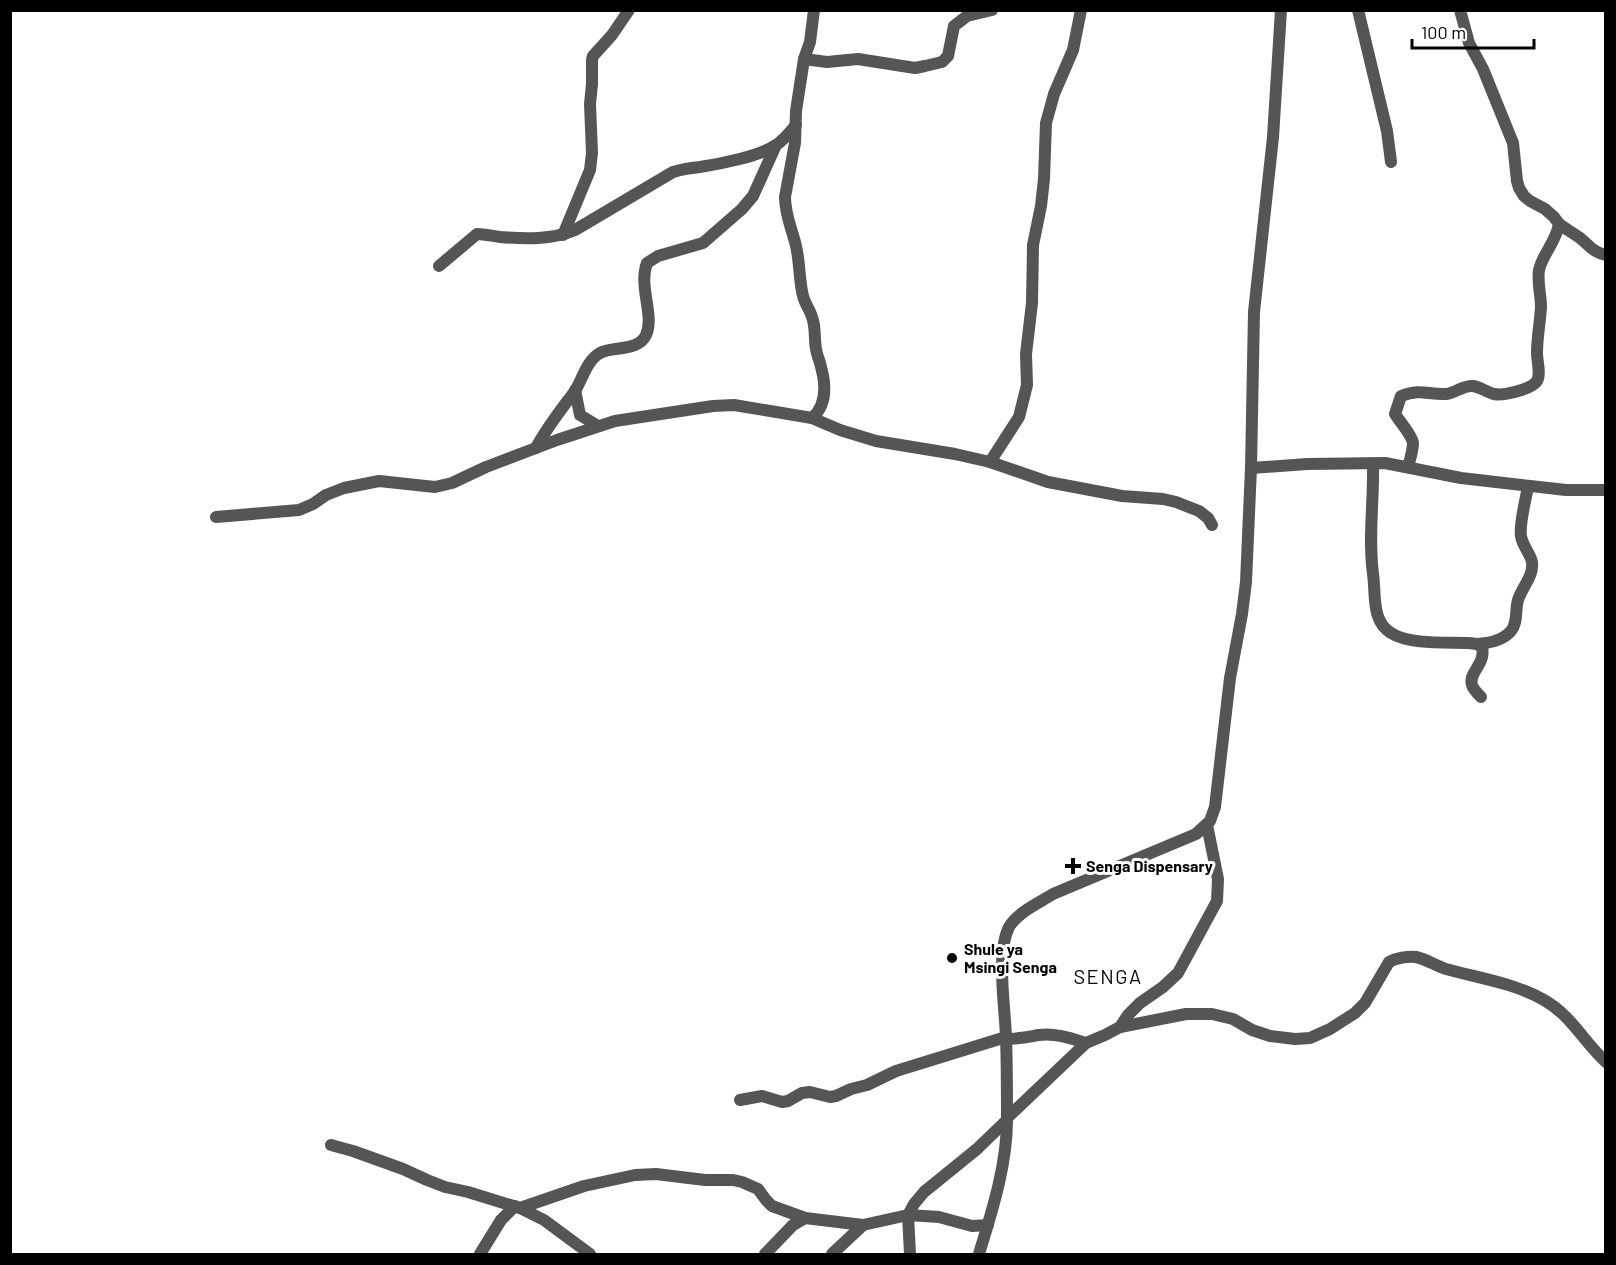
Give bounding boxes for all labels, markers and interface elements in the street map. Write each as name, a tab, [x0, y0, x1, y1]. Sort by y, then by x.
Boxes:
scale bar	[1412, 12, 1534, 50]
text: 100 m	[1421, 21, 1466, 43]
place label: Senga Dispensary	[1086, 856, 1213, 875]
marker: Senga Dispensary	[1064, 857, 1082, 875]
place label: Shule ya Msingi Senga	[964, 939, 1057, 976]
marker: Shule ya Msingi Senga	[945, 951, 959, 965]
district label: SENGA	[1073, 964, 1143, 988]

